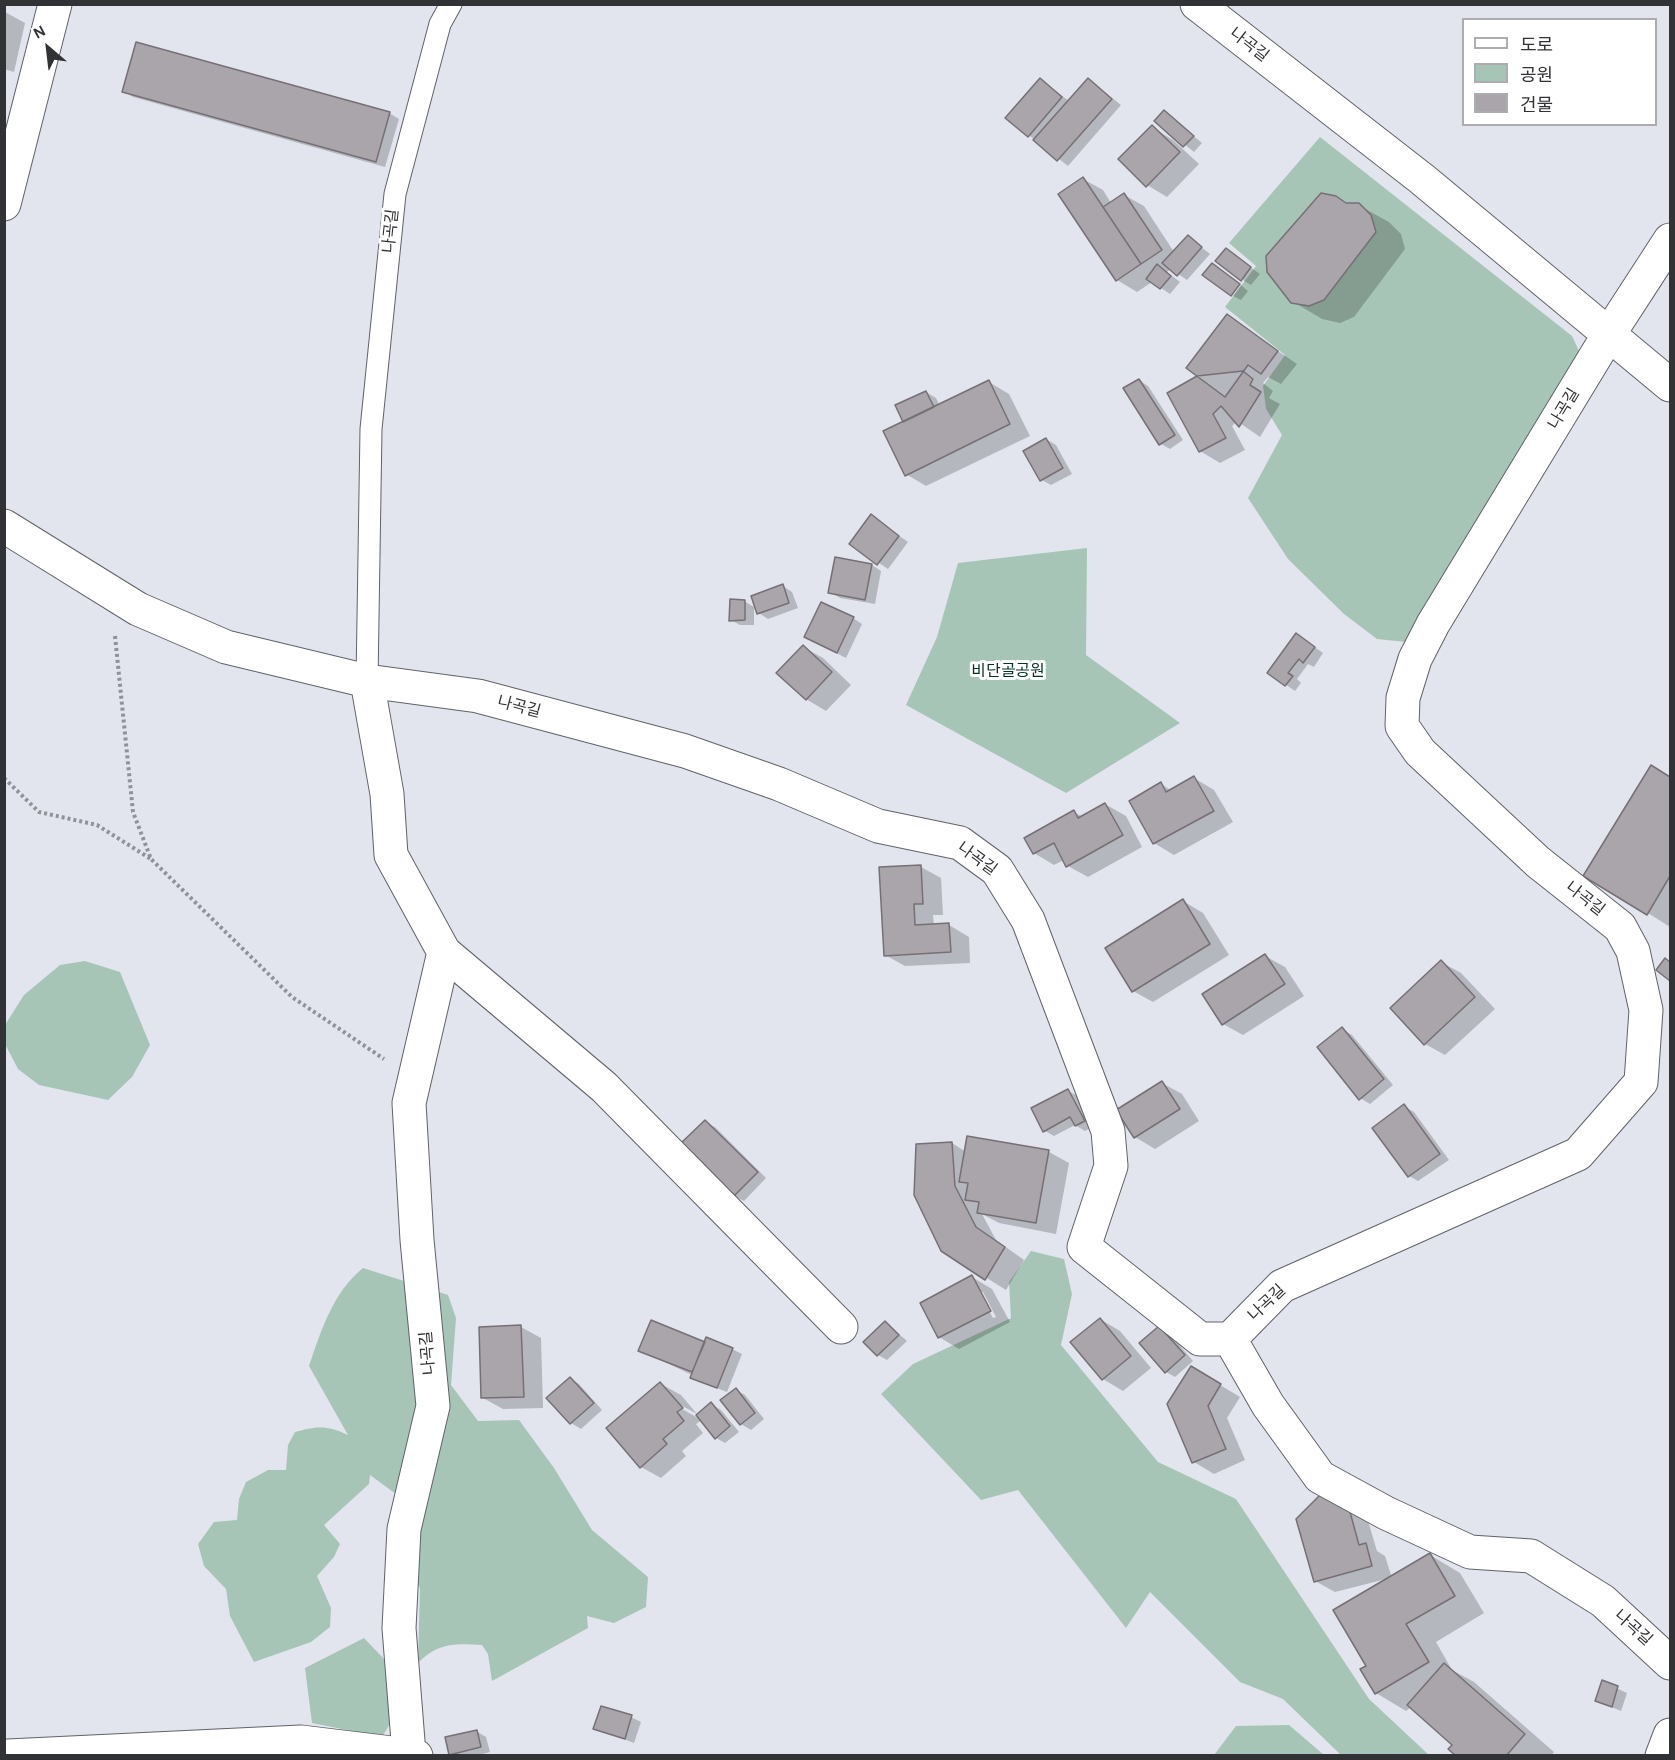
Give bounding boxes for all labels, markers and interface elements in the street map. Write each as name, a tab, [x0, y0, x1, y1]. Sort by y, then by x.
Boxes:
north arrow	[18, 18, 78, 78]
legend	[1462, 18, 1657, 126]
text: N	[30, 21, 49, 43]
street label: 나곡길	[1226, 24, 1272, 66]
text: 도로	[1520, 34, 1553, 56]
text: 공원	[1520, 64, 1553, 86]
text: 건물	[1520, 94, 1553, 116]
street label: 나곡길	[379, 208, 403, 254]
street label: 나곡길	[1544, 385, 1584, 433]
park label: 비단골공원	[971, 661, 1045, 681]
street label: 나곡길	[495, 692, 543, 722]
street label: 나곡길	[953, 838, 1001, 880]
street label: 나곡길	[1562, 878, 1608, 920]
street label: 나곡길	[1244, 1281, 1290, 1325]
street label: 나곡길	[417, 1330, 439, 1376]
street label: 나곡길	[1610, 1606, 1656, 1650]

